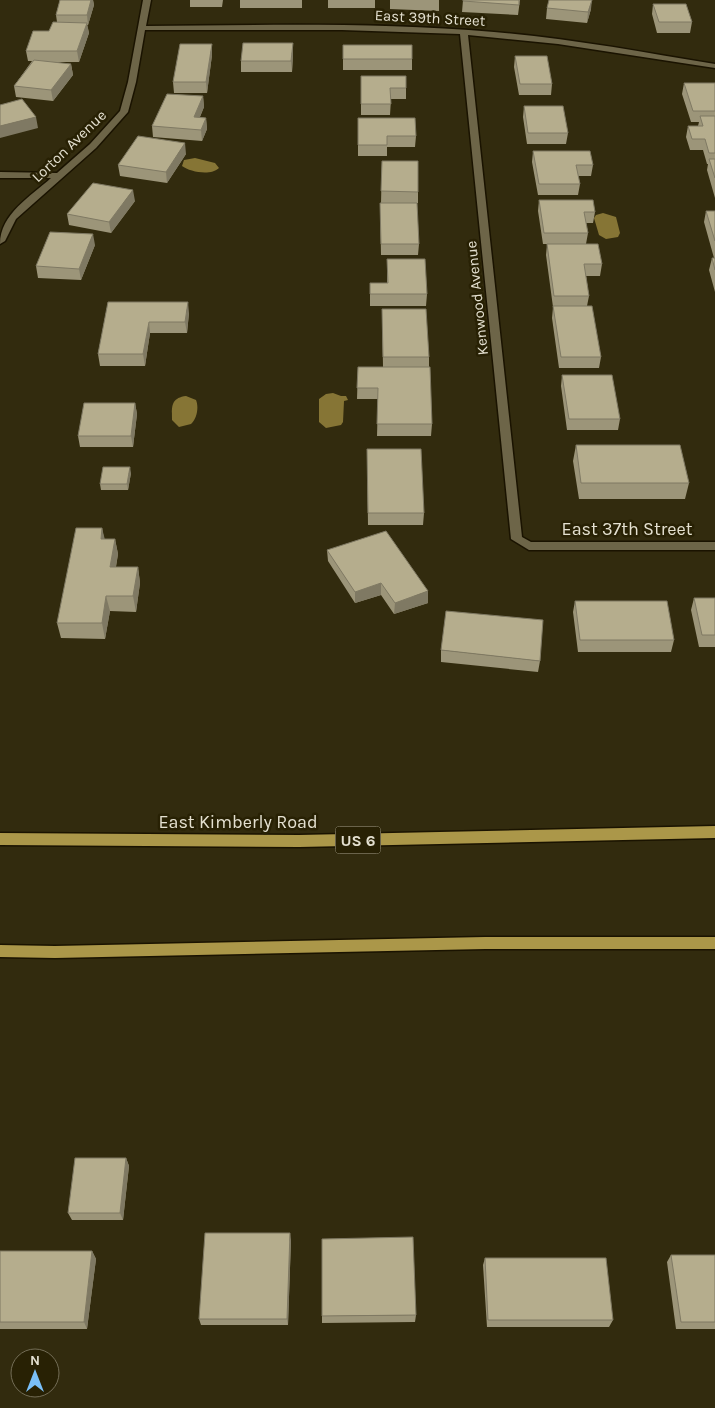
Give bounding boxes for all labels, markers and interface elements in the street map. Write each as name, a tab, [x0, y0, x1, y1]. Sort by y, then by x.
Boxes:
street label: East 39th Street	[374, 6, 486, 30]
street label: Lorton Avenue	[28, 106, 110, 186]
street label: Kenwood Avenue	[462, 240, 492, 356]
street label: East 37th Street	[562, 518, 693, 540]
street label: East Kimberly Road	[158, 811, 318, 833]
road number: US 6	[336, 826, 380, 854]
north arrow	[10, 1348, 60, 1398]
text: N	[30, 1352, 40, 1369]

